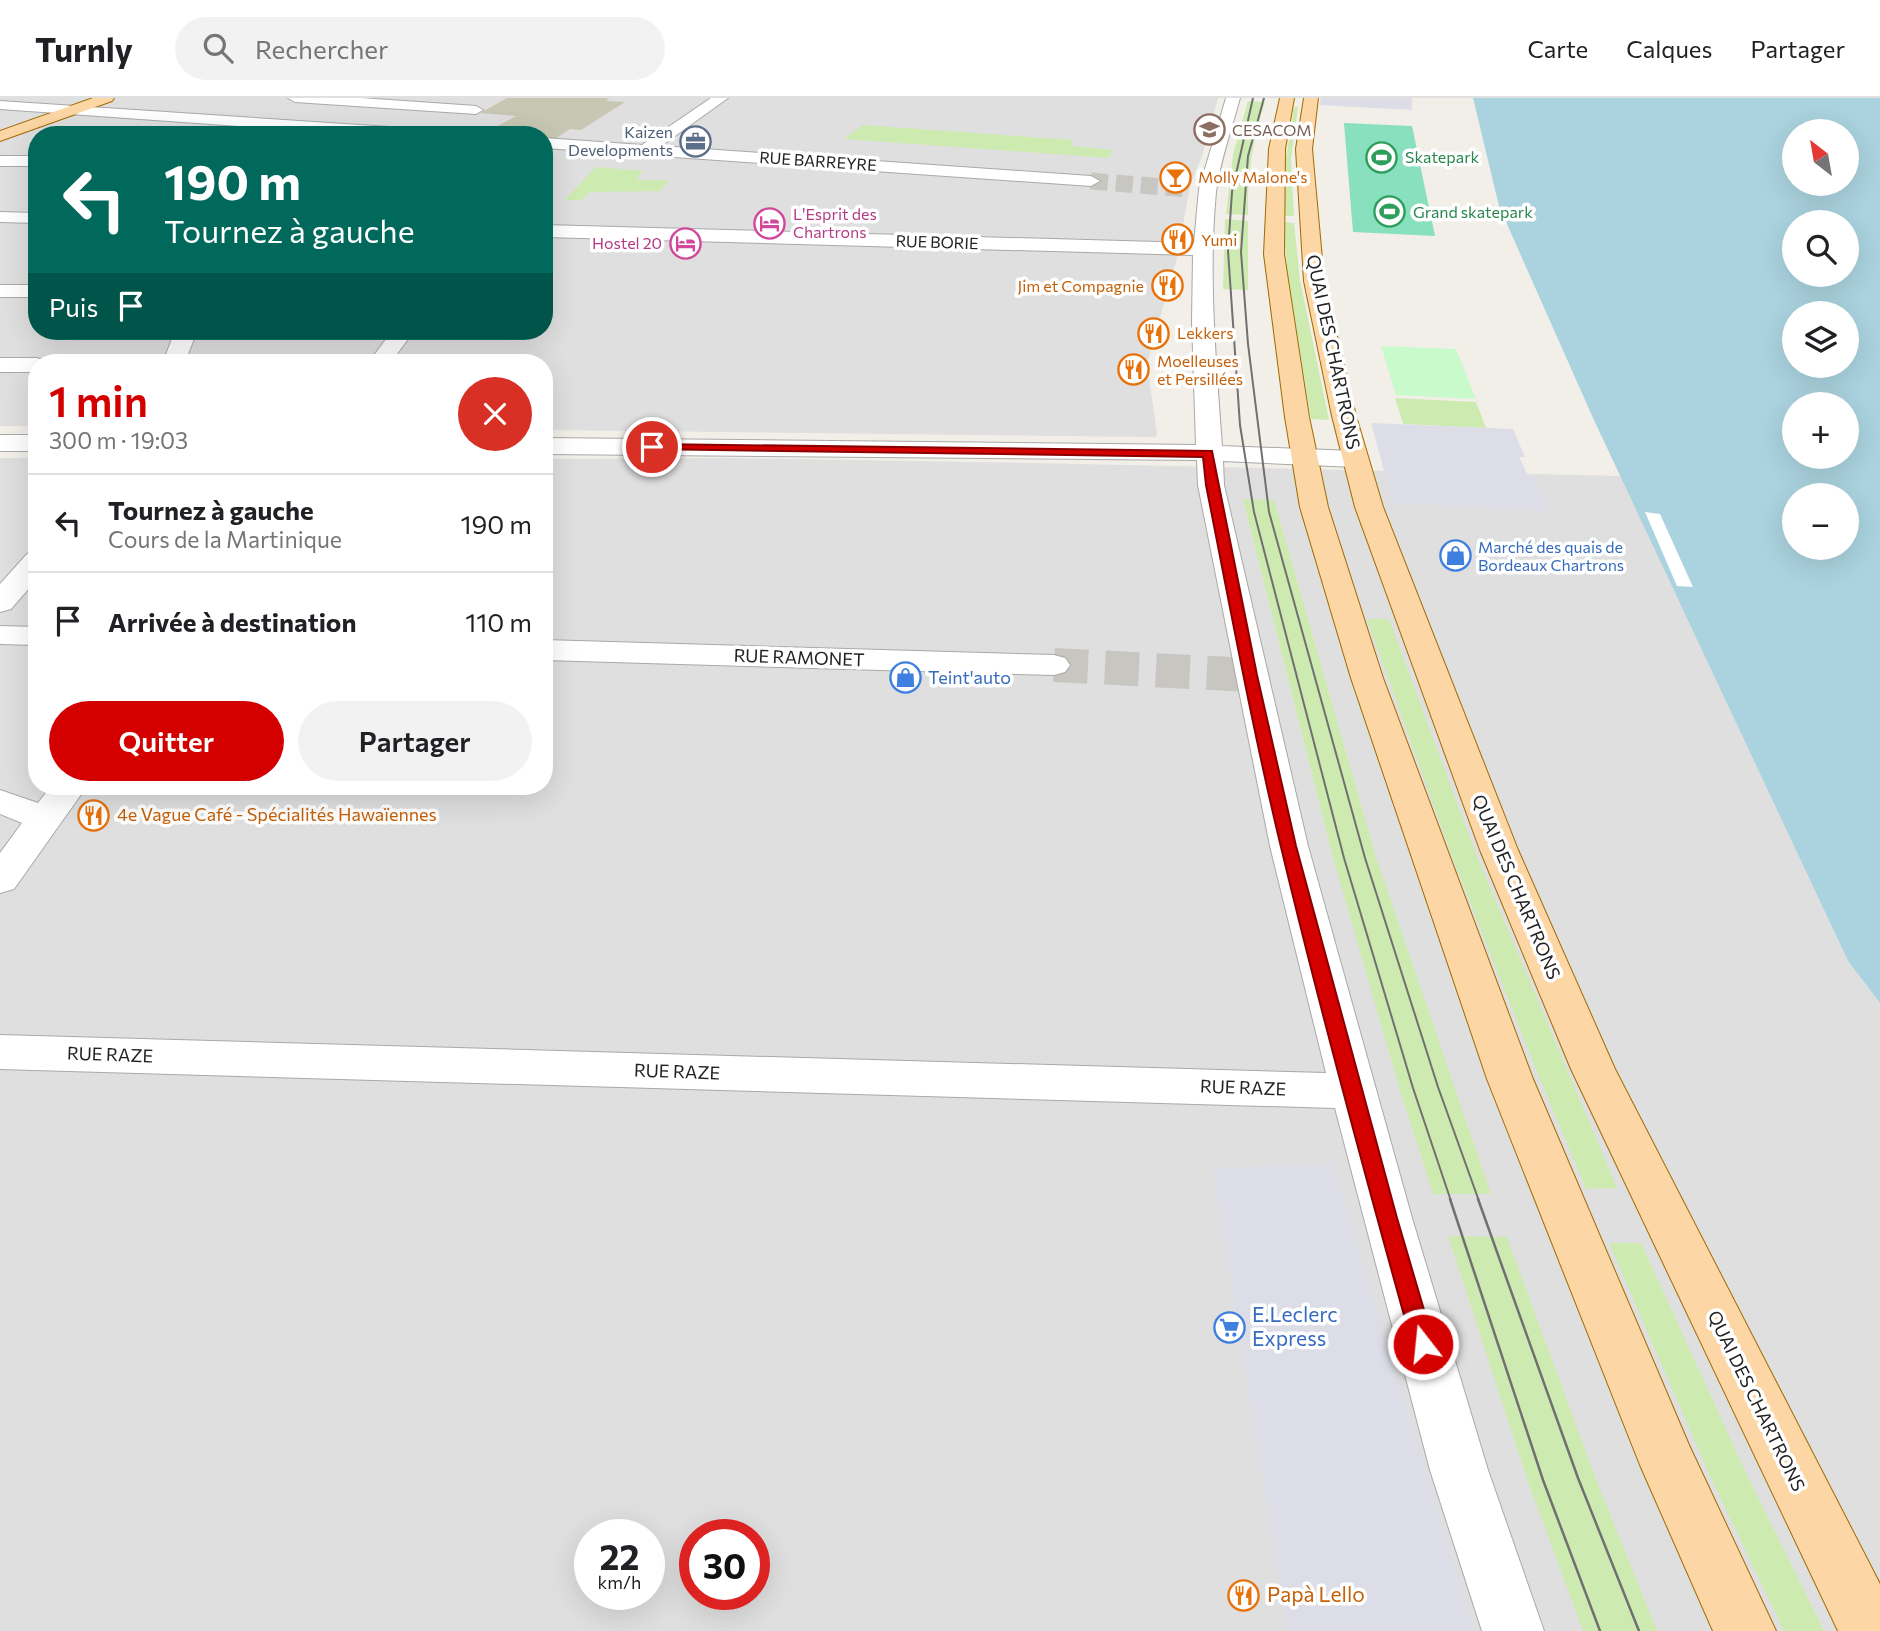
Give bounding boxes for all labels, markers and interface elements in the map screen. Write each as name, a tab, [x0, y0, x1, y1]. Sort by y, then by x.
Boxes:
search box	[175, 17, 665, 80]
text: Turnly	[35, 28, 133, 69]
icon: search	[199, 29, 237, 67]
text: Rechercher	[255, 33, 388, 64]
text: Carte	[1527, 34, 1588, 63]
text: Calques	[1626, 34, 1712, 63]
text: Partager	[1750, 34, 1845, 63]
school or university icon: CESACOM	[1192, 113, 1226, 147]
north arrow	[1782, 119, 1858, 196]
map controls	[1782, 119, 1859, 560]
place label: CESACOM	[1232, 120, 1311, 139]
place label: Kaizen Developments	[568, 122, 673, 159]
office icon: Kaizen Developments	[679, 124, 713, 158]
sports icon: Skatepark	[1365, 140, 1399, 174]
street label: RUE BARREYRE	[759, 147, 877, 174]
place label: Skatepark	[1405, 147, 1480, 166]
text: 190 m	[164, 150, 301, 210]
icon: left	[49, 154, 140, 245]
bar icon: Molly Malone's	[1158, 160, 1192, 194]
place label: Molly Malone's	[1198, 167, 1308, 186]
sports icon: Grand skatepark	[1373, 195, 1407, 229]
place label: Grand skatepark	[1413, 202, 1533, 221]
place label: L'Esprit des Chartrons	[793, 204, 877, 241]
hotel icon: L'Esprit des Chartrons	[753, 206, 787, 240]
text: Tournez à gauche	[164, 210, 415, 250]
button: search	[1782, 210, 1859, 287]
restaurant icon: Yumi	[1161, 223, 1195, 257]
hotel icon: Hostel 20	[668, 226, 702, 260]
place label: Yumi	[1201, 230, 1237, 249]
street label: RUE BORIE	[895, 231, 979, 252]
place label: Hostel 20	[592, 233, 662, 252]
street label: QUAI DES CHARTRONS	[1303, 253, 1365, 451]
restaurant icon: Jim et Compagnie	[1150, 269, 1184, 303]
place label: Jim et Compagnie	[1018, 276, 1144, 295]
icon: arrive	[112, 287, 150, 325]
text: Puis	[49, 291, 98, 322]
button: layers	[1782, 301, 1859, 378]
restaurant icon: Lekkers	[1137, 316, 1171, 350]
place label: Lekkers	[1177, 323, 1233, 342]
place label: Moelleuses et Persillées	[1157, 351, 1243, 388]
restaurant icon: Moelleuses et Persillées	[1117, 353, 1151, 387]
text: 1 min	[49, 374, 148, 426]
button: close	[458, 377, 532, 451]
button: +	[1782, 392, 1859, 469]
pin	[622, 417, 682, 477]
text: 300 m · 19:03	[49, 426, 188, 454]
icon: arrive	[633, 428, 671, 466]
button: −	[1782, 483, 1859, 560]
text: Tournez à gauche	[108, 494, 314, 525]
icon: left	[49, 504, 87, 542]
text: 190 m	[460, 508, 532, 539]
text: Cours de la Martinique	[108, 525, 342, 553]
place label: Marché des quais de Bordeaux Chartrons	[1478, 537, 1624, 574]
shop icon: Marché des quais de Bordeaux Chartrons	[1438, 539, 1472, 573]
icon: arrive	[49, 602, 87, 640]
text: Arrivée à destination	[108, 606, 356, 637]
text: 110 m	[465, 606, 532, 637]
street label: RUE RAMONET	[733, 644, 865, 670]
shop icon: Teint'auto	[888, 661, 922, 695]
place label: Teint'auto	[928, 666, 1011, 688]
button: Quitter	[49, 701, 284, 781]
button: Partager	[298, 701, 532, 781]
street label: QUAI DES CHARTRONS	[1468, 791, 1566, 982]
restaurant icon: 4e Vague Café - Spécialités Hawaïennes	[77, 798, 111, 832]
place label: 4e Vague Café - Spécialités Hawaïennes	[117, 803, 437, 825]
street label: RUE RAZE	[67, 1042, 154, 1066]
street label: RUE RAZE	[634, 1059, 721, 1083]
street label: RUE RAZE	[1200, 1075, 1287, 1099]
place label: E.Leclerc Express	[1252, 1301, 1338, 1350]
position arrow	[1386, 1307, 1460, 1381]
street label: QUAI DES CHARTRONS	[1704, 1307, 1810, 1494]
supermarket icon: E.Leclerc Express	[1212, 1310, 1246, 1344]
speed limit sign: 30	[679, 1519, 770, 1610]
text: 22	[600, 1534, 639, 1577]
text: km/h	[598, 1571, 641, 1593]
restaurant icon: Papà Lello	[1227, 1578, 1261, 1612]
place label: Papà Lello	[1267, 1581, 1365, 1606]

